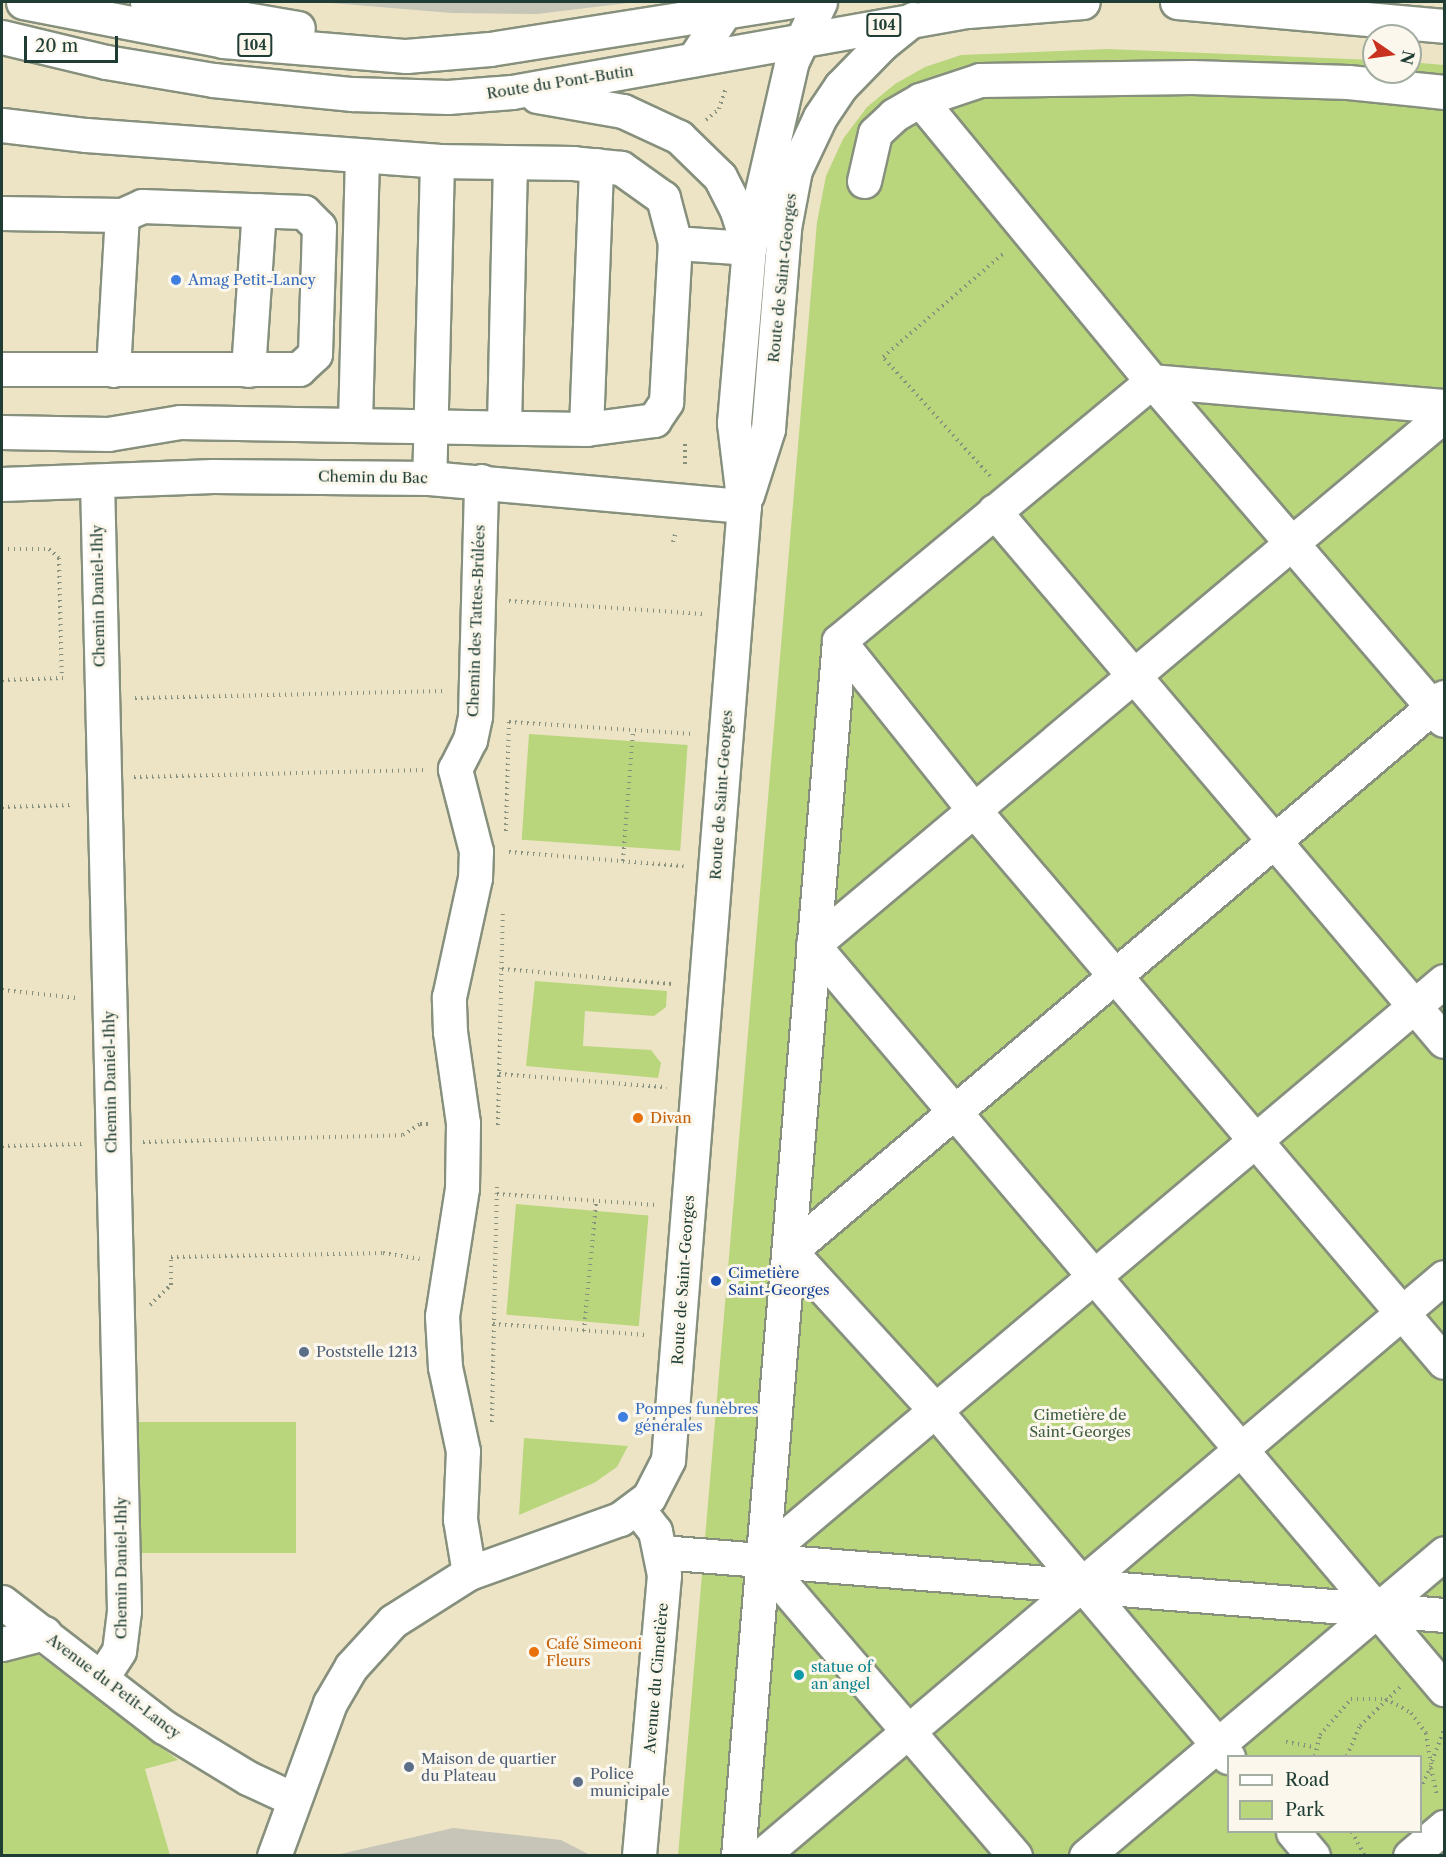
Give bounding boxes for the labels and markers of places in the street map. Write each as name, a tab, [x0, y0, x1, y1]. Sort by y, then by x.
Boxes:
place label: Amag Petit-Lancy	[188, 271, 316, 289]
marker: Amag Petit-Lancy	[169, 273, 183, 287]
place label: Divan	[650, 1109, 692, 1127]
marker: Divan	[631, 1111, 645, 1125]
place label: Cimetière Saint-Georges	[728, 1263, 830, 1298]
marker: Cimetière Saint-Georges	[709, 1274, 723, 1288]
place label: Poststelle 1213	[316, 1343, 417, 1361]
marker: Poststelle 1213	[297, 1345, 311, 1359]
place label: Pompes funèbres générales	[635, 1399, 758, 1434]
marker: Pompes funèbres générales	[616, 1410, 630, 1424]
place label: Café Simeoni Fleurs	[546, 1634, 642, 1669]
marker: Café Simeoni Fleurs	[527, 1645, 541, 1659]
place label: statue of an angel	[811, 1657, 872, 1692]
marker: statue of an angel	[792, 1668, 806, 1682]
place label: Maison de quartier du Plateau	[421, 1749, 556, 1784]
marker: Maison de quartier du Plateau	[402, 1760, 416, 1774]
place label: Police municipale	[590, 1764, 670, 1799]
marker: Police municipale	[571, 1775, 585, 1789]

